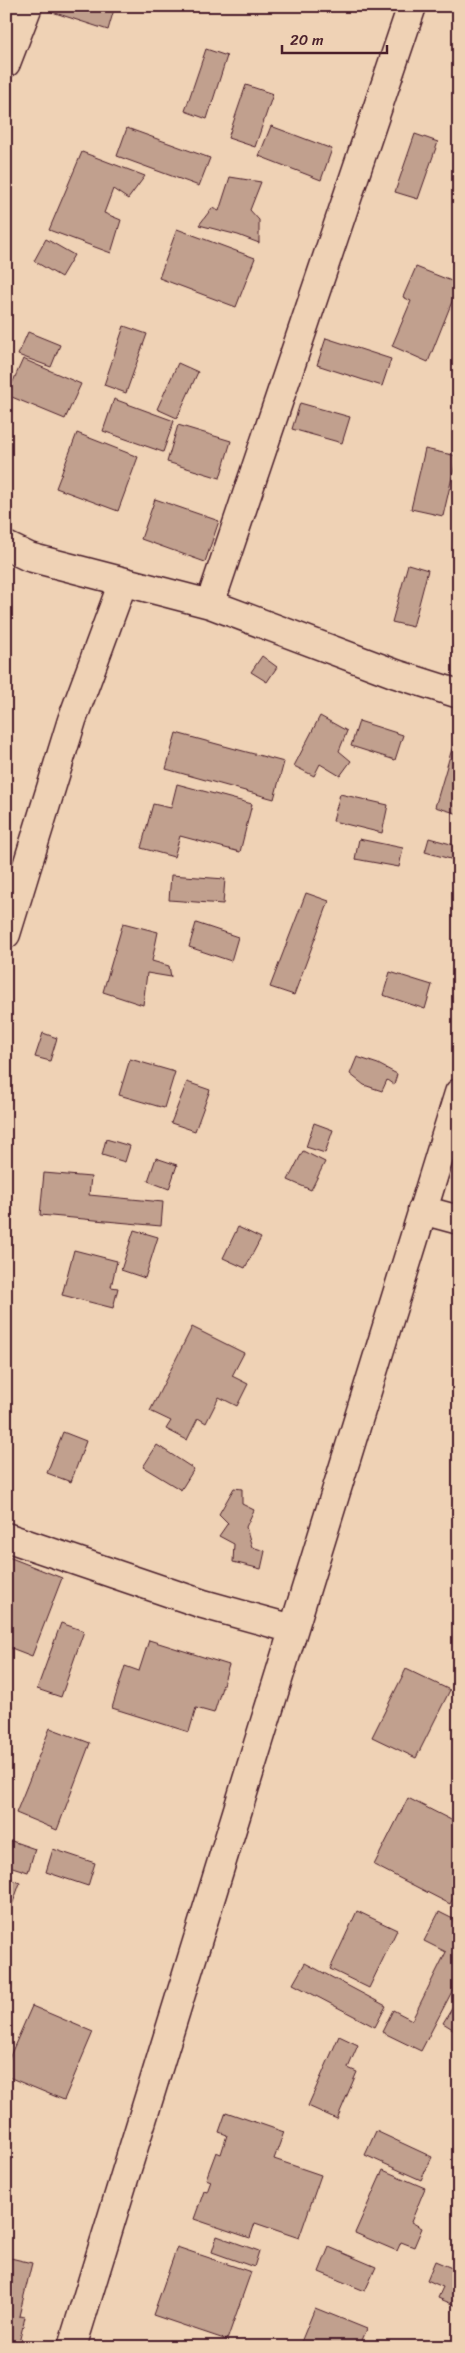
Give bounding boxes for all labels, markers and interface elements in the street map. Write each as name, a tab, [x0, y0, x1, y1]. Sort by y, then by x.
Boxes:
scale bar	[282, 22, 388, 54]
text: 20 m	[290, 27, 324, 53]

